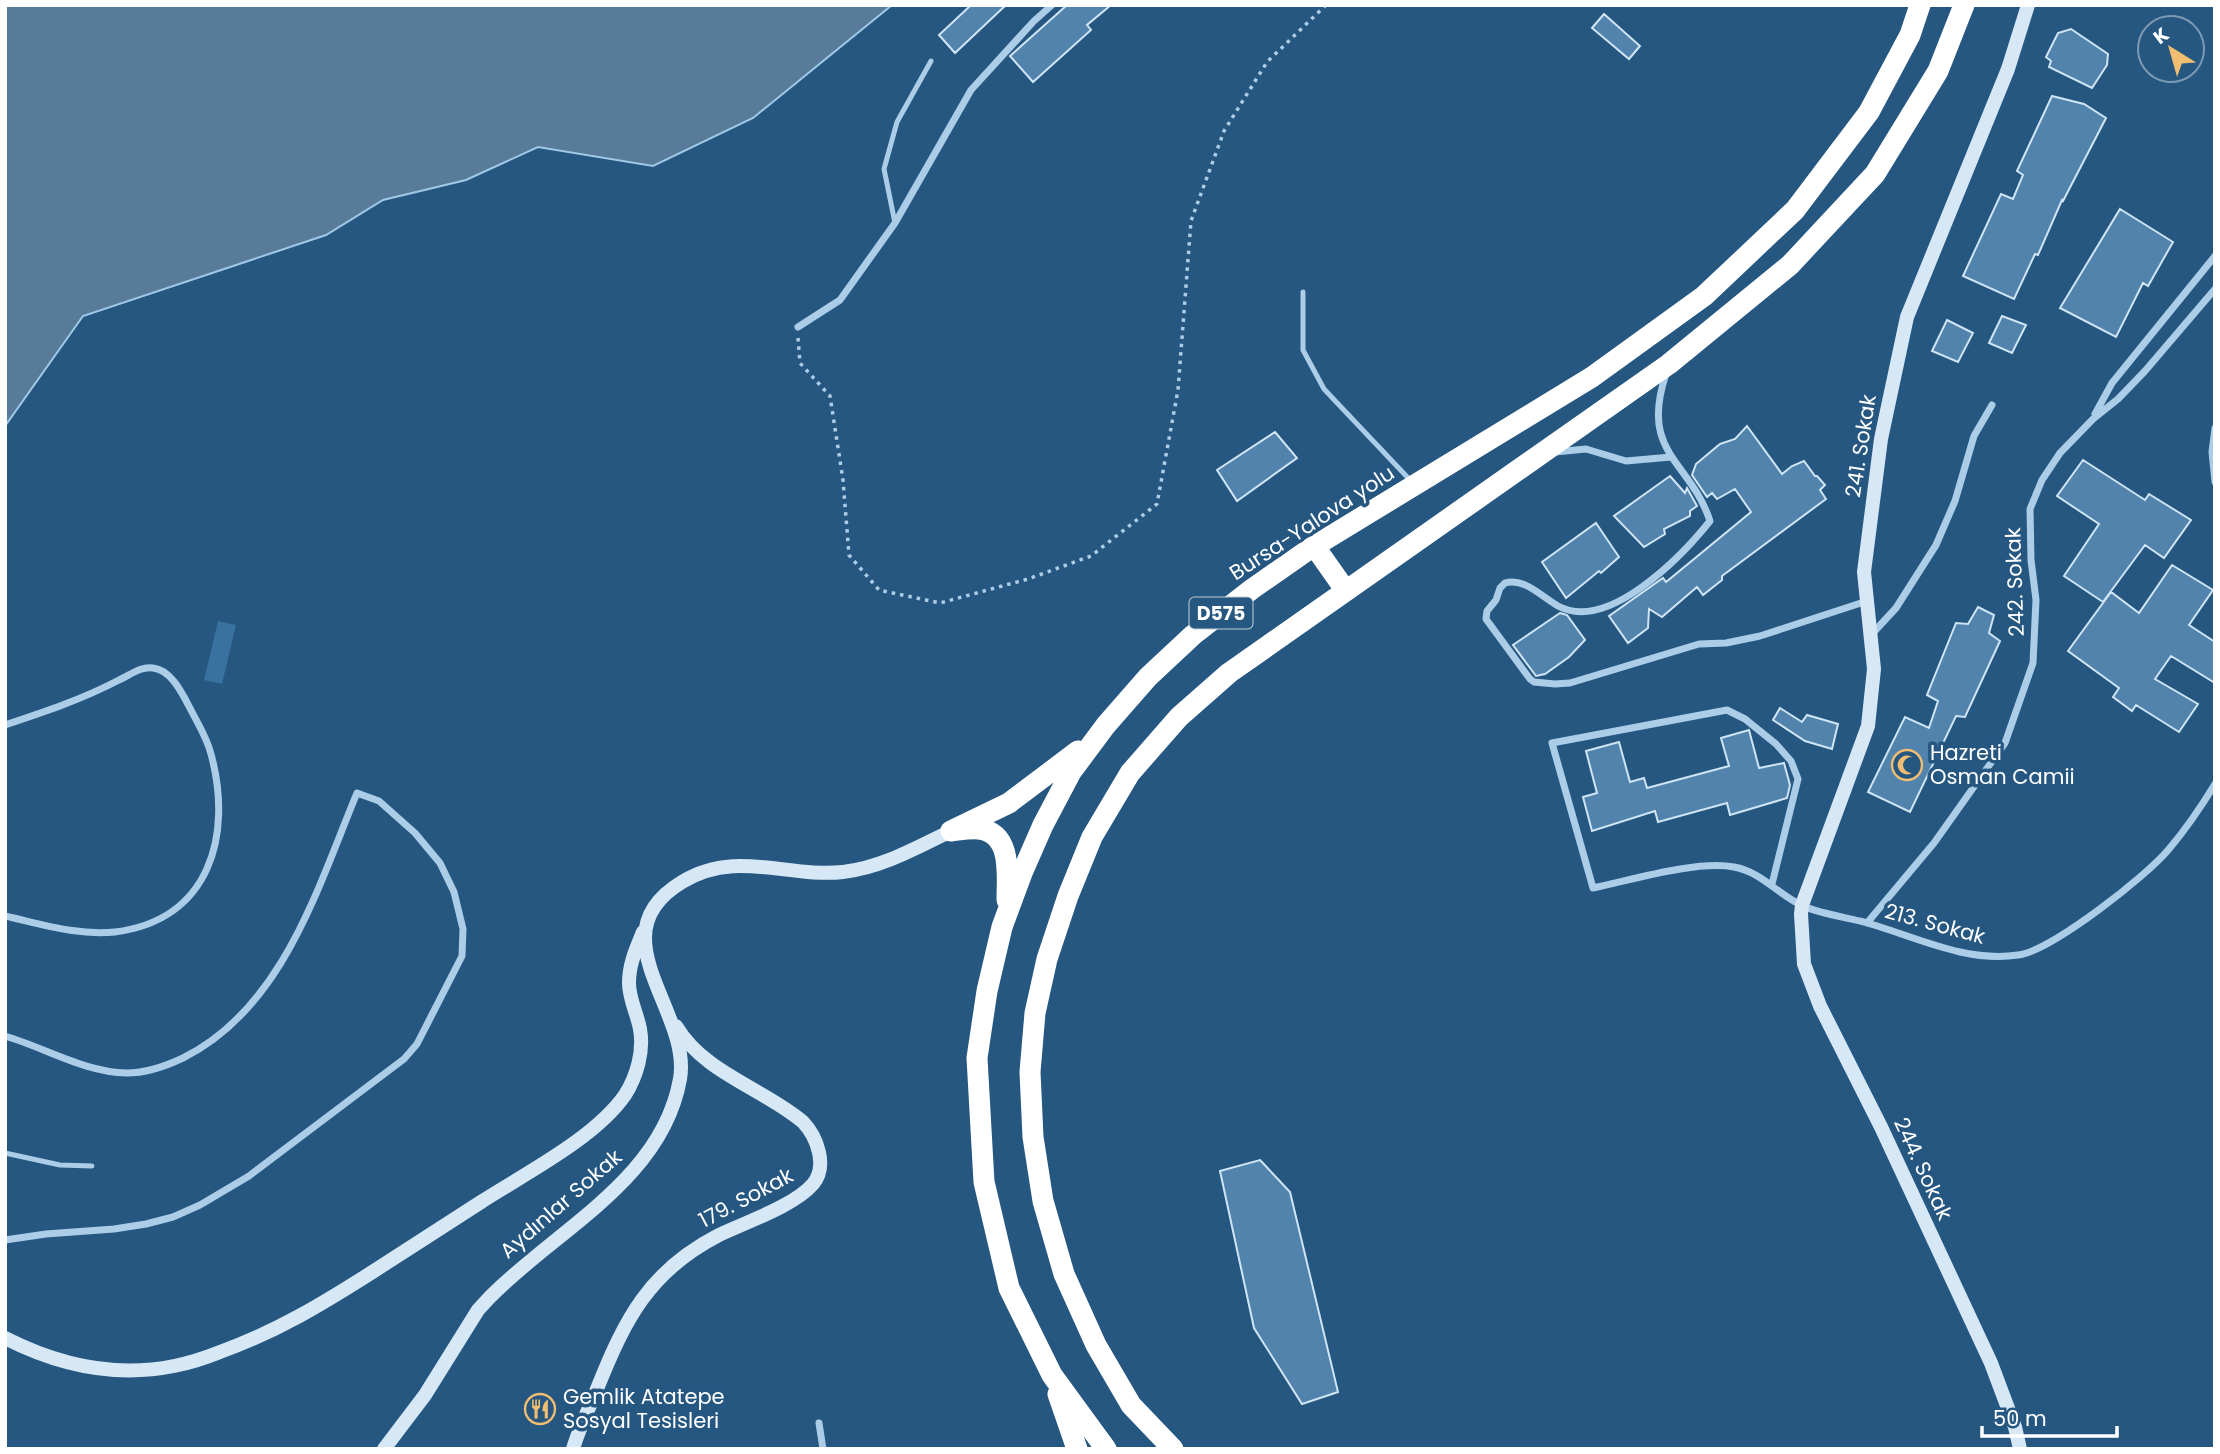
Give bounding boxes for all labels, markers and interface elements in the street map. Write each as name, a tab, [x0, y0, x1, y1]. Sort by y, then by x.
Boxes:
north arrow	[2136, 14, 2206, 84]
text: K	[2148, 21, 2174, 51]
street label: 241. Sokak	[1838, 392, 1883, 499]
street label: Bursa-Yalova yolu	[1224, 458, 1400, 587]
street label: 242. Sokak	[1998, 527, 2031, 637]
road number: D575	[1190, 598, 1252, 628]
place label: Hazreti Osman Camii	[1930, 738, 2075, 791]
mosque icon: Hazreti Osman Camii	[1890, 748, 1924, 782]
street label: 213. Sokak	[1882, 896, 1989, 951]
street label: 244. Sokak	[1887, 1113, 1960, 1225]
street label: Aydınlar Sokak	[493, 1142, 628, 1265]
street label: 179. Sokak	[693, 1160, 798, 1235]
place label: Gemlik Atatepe Sosyal Tesisleri	[563, 1382, 725, 1435]
restaurant icon: Gemlik Atatepe Sosyal Tesisleri	[523, 1392, 557, 1426]
scale bar	[1982, 1394, 2117, 1438]
text: 50 m	[1993, 1404, 2047, 1433]

